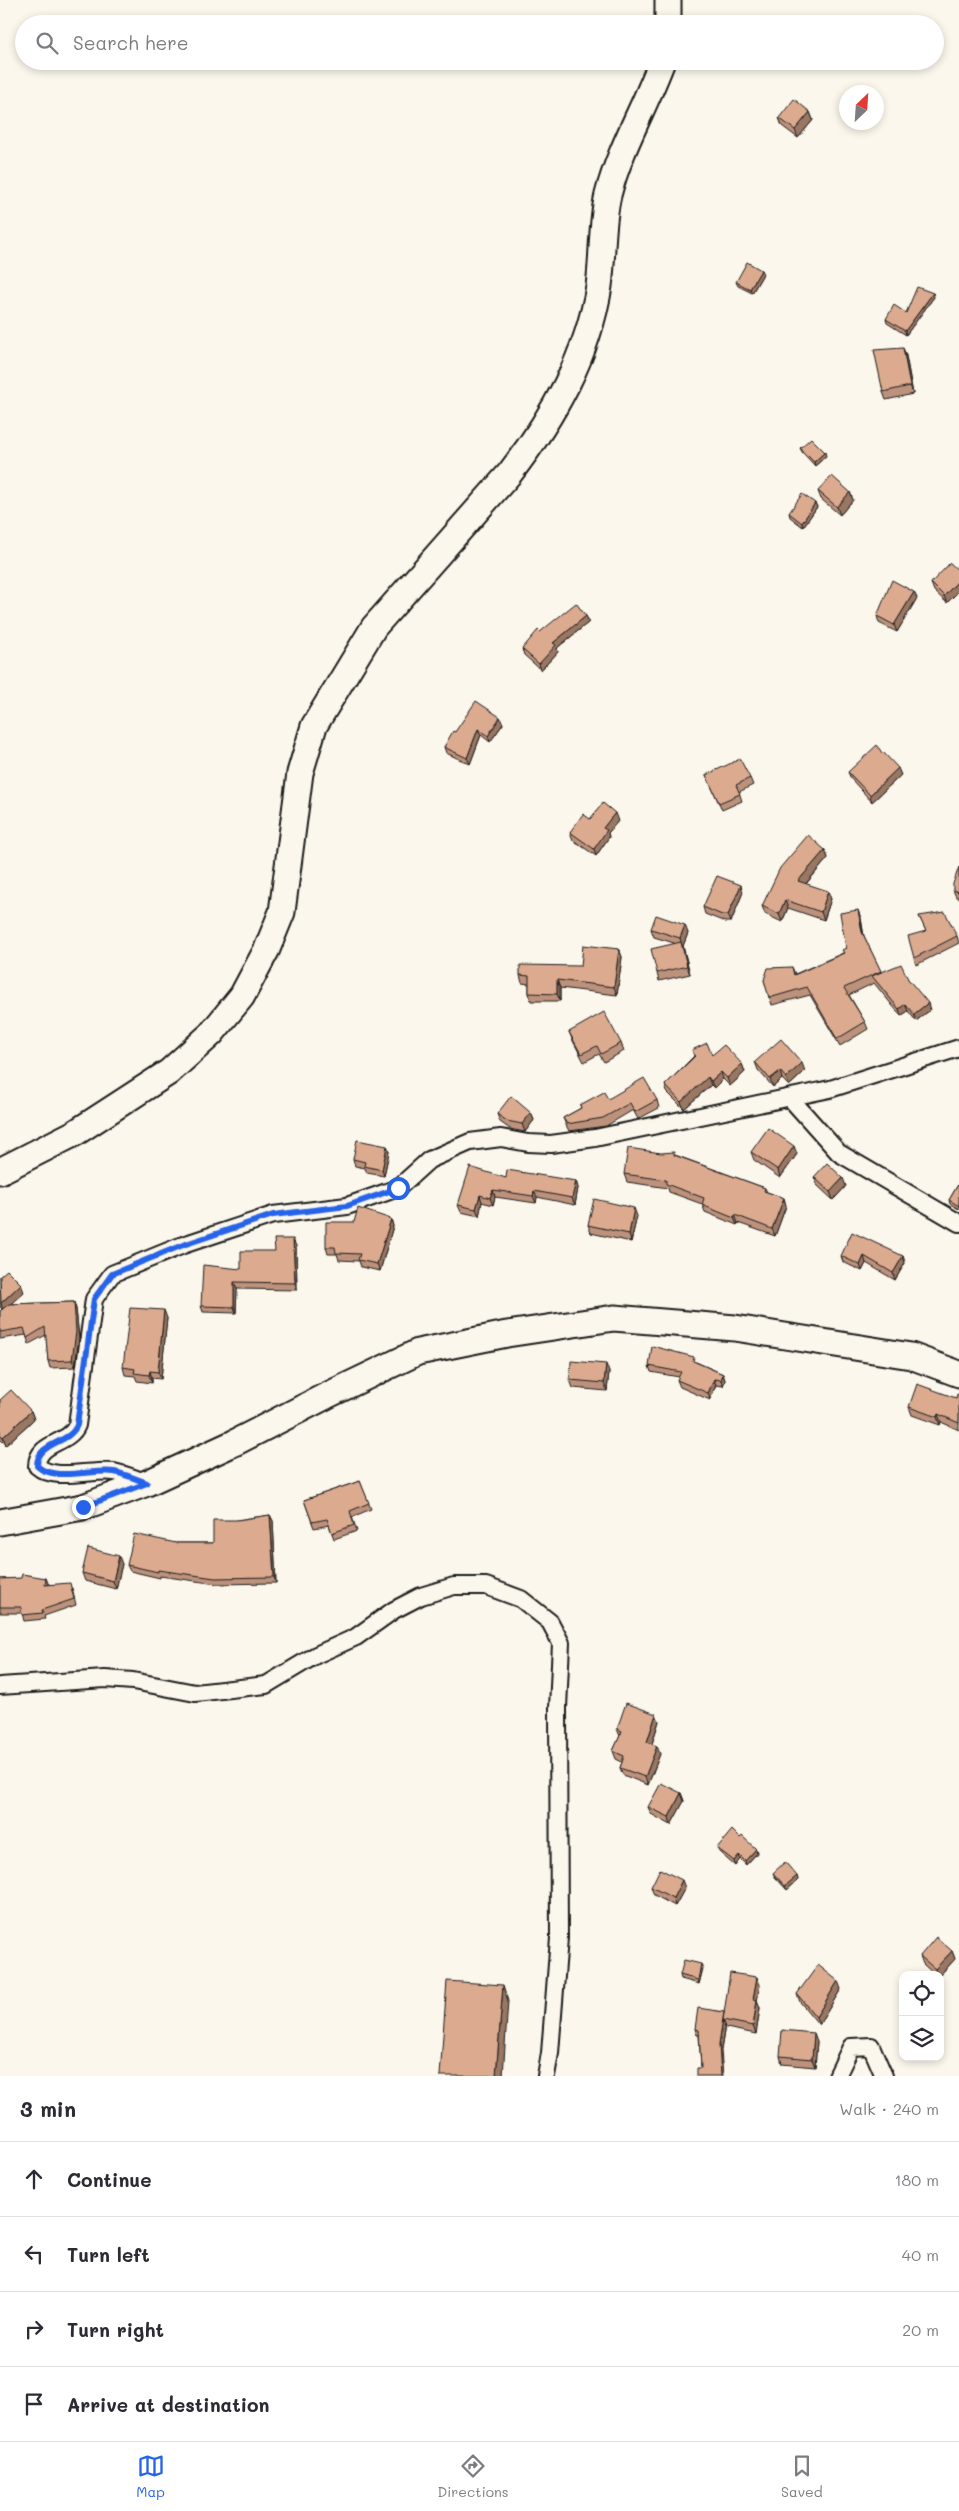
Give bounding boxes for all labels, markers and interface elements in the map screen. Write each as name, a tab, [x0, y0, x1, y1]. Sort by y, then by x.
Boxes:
search box	[15, 15, 944, 70]
icon: search	[33, 29, 61, 57]
text: Search here	[73, 30, 189, 55]
north arrow	[839, 85, 884, 130]
route start	[387, 1177, 410, 1200]
route end	[72, 1496, 95, 1519]
map controls	[899, 1971, 944, 2061]
button: locate	[899, 1971, 944, 2016]
button: layers	[899, 2016, 944, 2061]
text: 3 min	[20, 2095, 76, 2122]
text: Walk · 240 m	[839, 2098, 939, 2119]
icon: ahead	[20, 2165, 48, 2193]
text: Continue	[67, 2167, 152, 2192]
text: 180 m	[894, 2169, 939, 2190]
icon: left	[20, 2240, 48, 2268]
text: Turn left	[67, 2242, 150, 2267]
text: 40 m	[902, 2244, 939, 2265]
icon: right	[20, 2315, 48, 2343]
text: Turn right	[67, 2317, 164, 2342]
text: 20 m	[902, 2319, 939, 2340]
icon: arrive	[20, 2390, 48, 2418]
text: Arrive at destination	[67, 2392, 270, 2417]
tab: Map	[136, 2452, 165, 2501]
tab: Directions	[437, 2452, 509, 2501]
tab: Saved	[781, 2452, 823, 2501]

